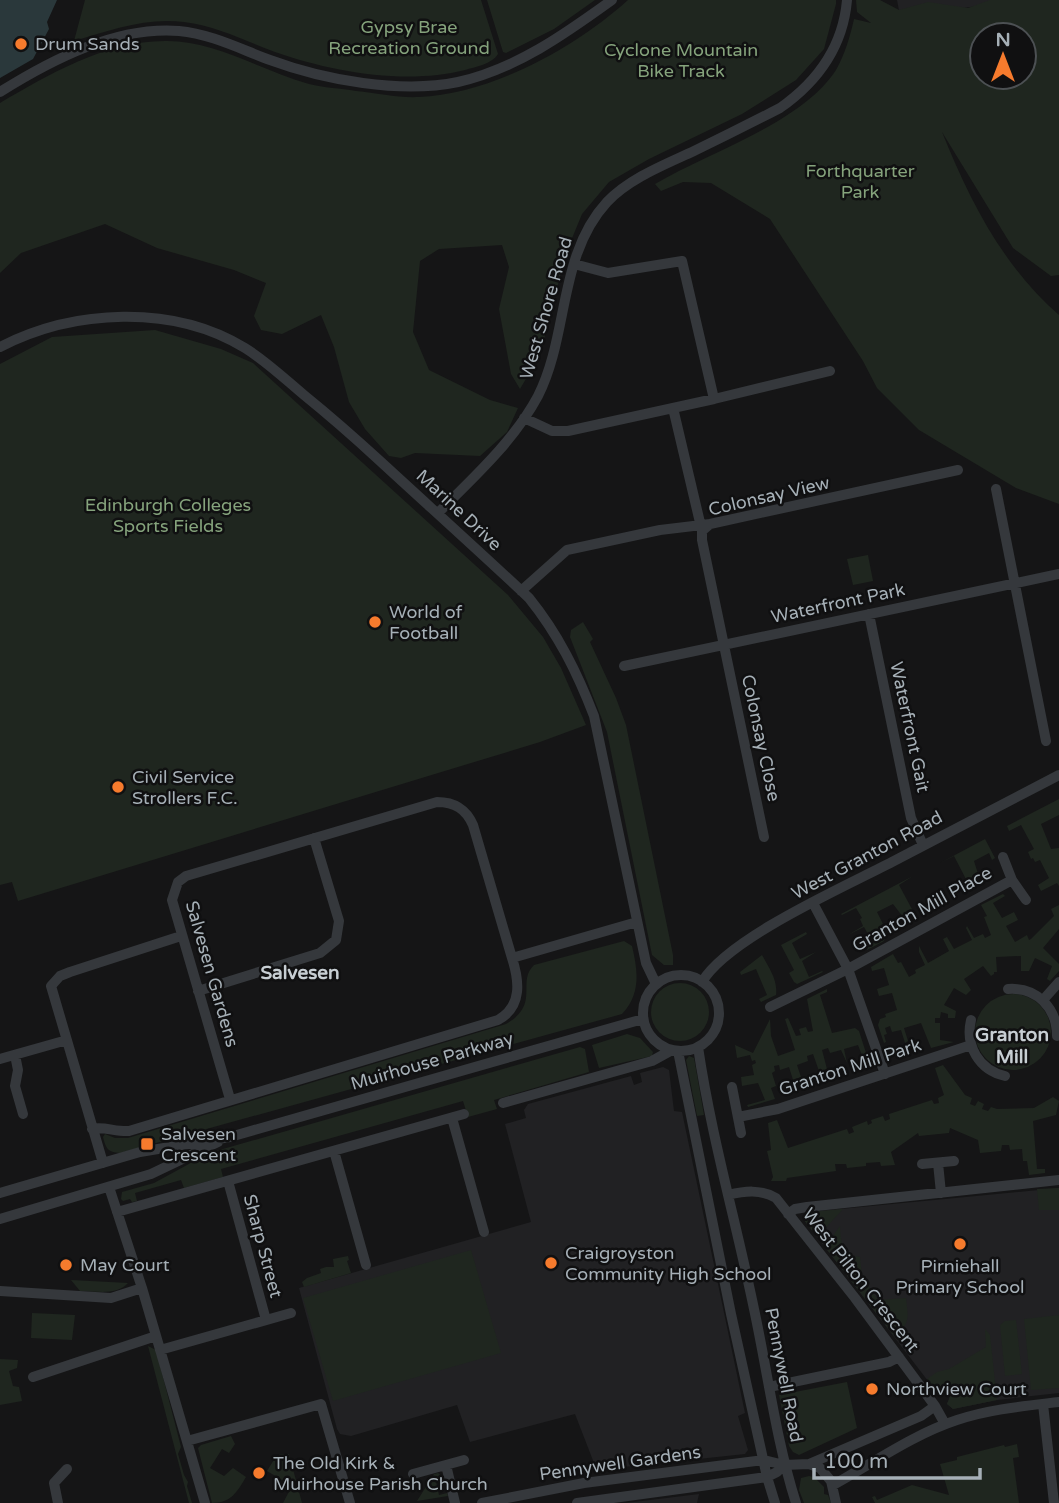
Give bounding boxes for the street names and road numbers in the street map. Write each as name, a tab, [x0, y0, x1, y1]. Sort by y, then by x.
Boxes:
street label: West Shore Road	[515, 234, 577, 382]
street label: Marine Drive	[412, 465, 506, 555]
street label: Colonsay View	[706, 471, 832, 521]
street label: Waterfront Park	[769, 578, 907, 628]
street label: Waterfront Gait	[885, 660, 935, 794]
street label: Colonsay Close	[737, 672, 785, 804]
street label: West Granton Road	[788, 806, 946, 904]
street label: Granton Mill Place	[848, 861, 996, 957]
street label: Salvesen Gardens	[181, 898, 243, 1050]
street label: Muirhouse Parkway	[348, 1027, 516, 1095]
street label: Granton Mill Park	[776, 1034, 924, 1100]
street label: Sharp Street	[239, 1192, 287, 1300]
street label: West Pilton Crescent	[798, 1203, 924, 1357]
street label: Pennywell Road	[760, 1306, 808, 1444]
street label: Pennywell Gardens	[538, 1441, 702, 1485]

